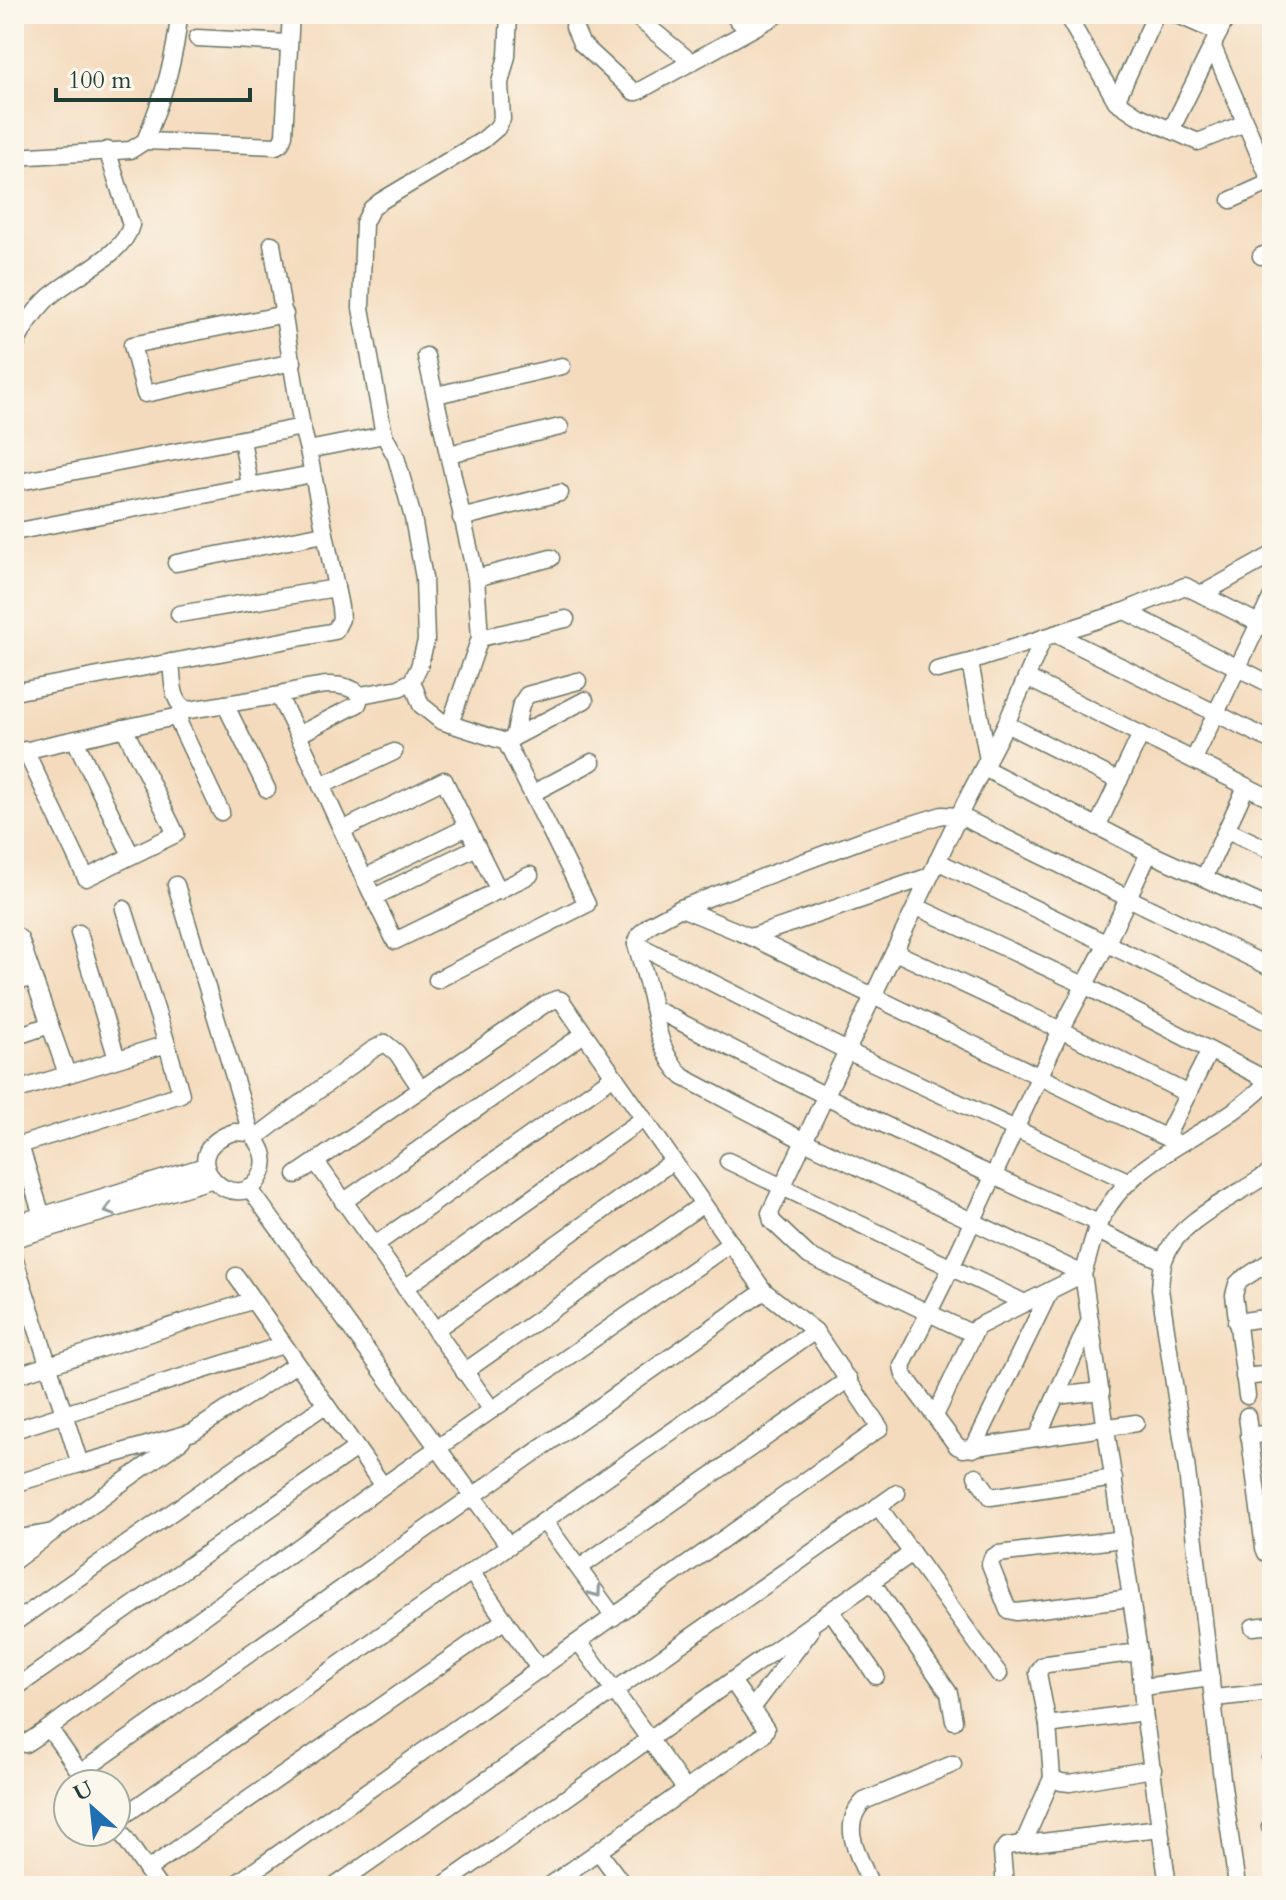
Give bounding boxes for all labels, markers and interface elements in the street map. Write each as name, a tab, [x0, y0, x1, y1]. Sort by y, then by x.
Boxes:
scale bar	[56, 52, 250, 102]
text: 100 m	[68, 64, 132, 97]
one-way arrow	[103, 1201, 117, 1217]
one-way arrow	[586, 1583, 600, 1597]
north arrow	[52, 1768, 132, 1848]
text: U	[69, 1774, 98, 1809]

